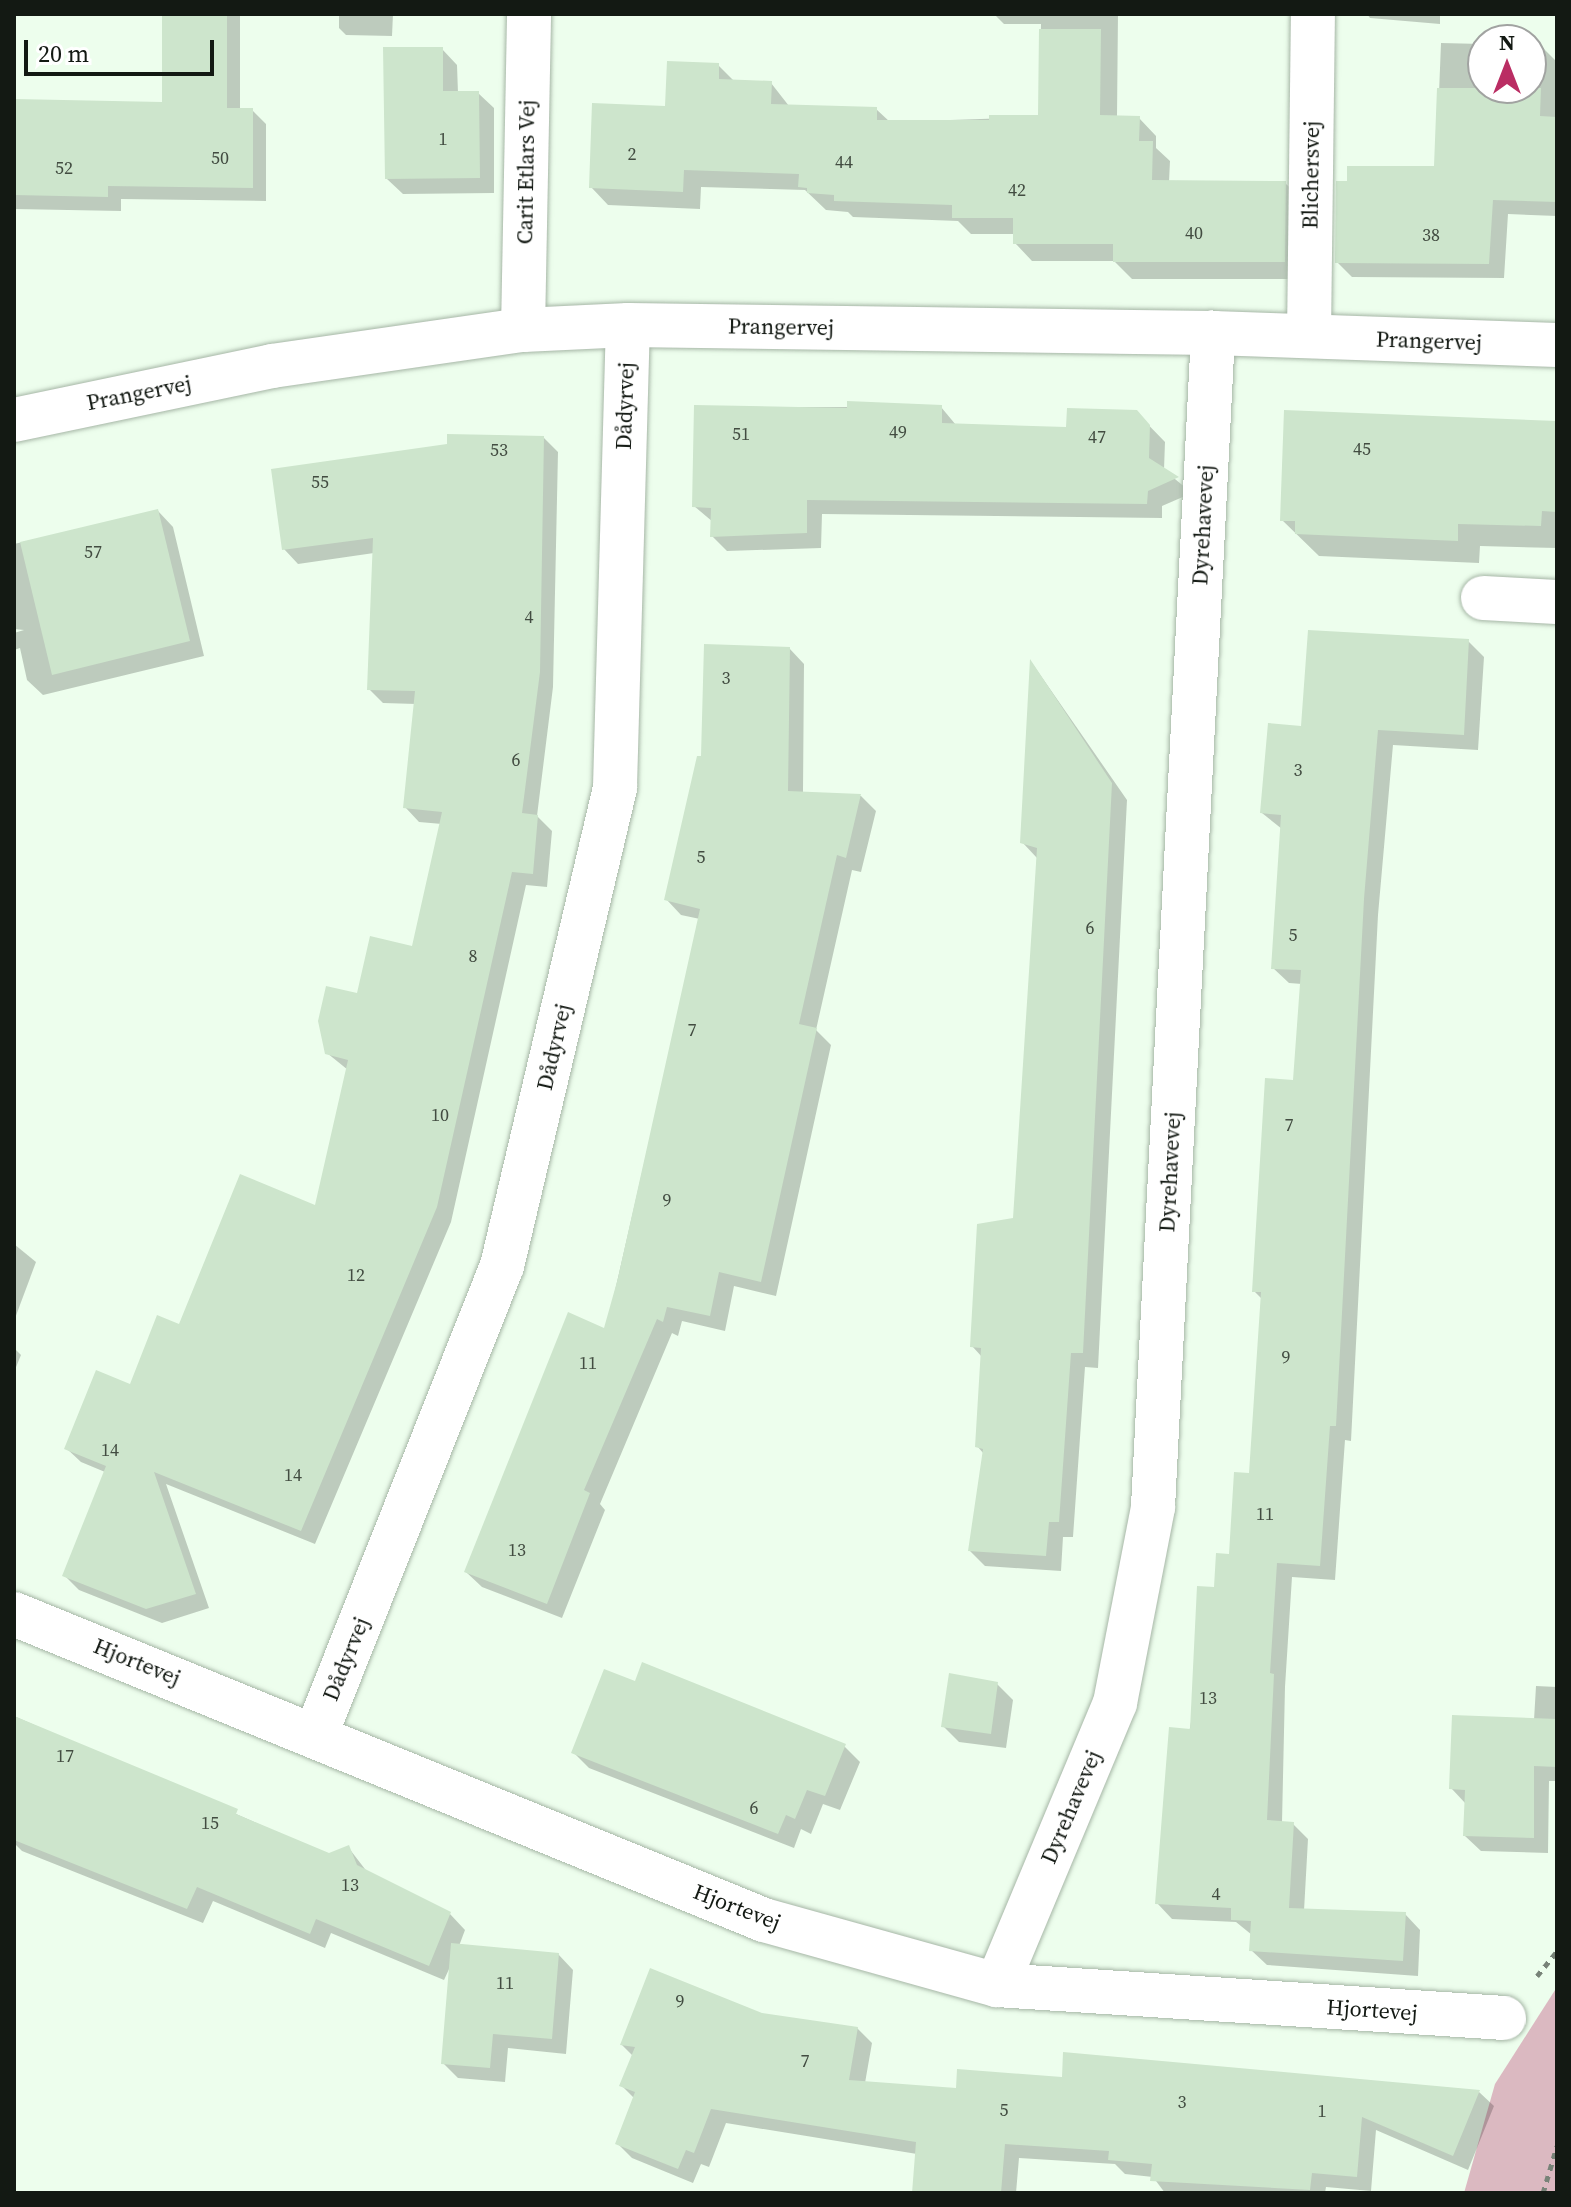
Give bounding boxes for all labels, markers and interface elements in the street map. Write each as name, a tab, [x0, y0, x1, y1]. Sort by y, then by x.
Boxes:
scale bar	[28, 24, 218, 74]
north arrow	[1467, 24, 1547, 104]
text: N	[1499, 27, 1515, 57]
text: 20 m	[38, 37, 89, 70]
street label: Carit Etlars Vej	[512, 99, 540, 245]
street label: Blichersvej	[1297, 121, 1325, 229]
house number: 1	[439, 128, 447, 150]
house number: 2	[628, 143, 636, 165]
house number: 50	[211, 147, 229, 169]
house number: 44	[835, 151, 853, 173]
house number: 52	[55, 157, 73, 179]
house number: 42	[1008, 179, 1026, 201]
house number: 40	[1185, 222, 1203, 244]
house number: 38	[1422, 224, 1440, 246]
street label: Prangervej	[728, 313, 834, 341]
street label: Prangervej	[1376, 326, 1482, 356]
street label: Dådyrvej	[610, 362, 640, 450]
street label: Prangervej	[84, 370, 194, 416]
house number: 49	[889, 421, 907, 443]
house number: 51	[732, 423, 750, 445]
house number: 47	[1088, 426, 1106, 448]
house number: 45	[1353, 438, 1371, 460]
house number: 53	[490, 439, 508, 461]
street label: Dyrehavevej	[1187, 464, 1219, 586]
house number: 55	[311, 471, 329, 493]
house number: 57	[84, 541, 102, 563]
house number: 4	[525, 606, 533, 628]
house number: 3	[722, 667, 730, 689]
house number: 6	[512, 749, 520, 771]
house number: 3	[1294, 759, 1302, 781]
house number: 5	[697, 846, 705, 868]
house number: 6	[1086, 917, 1094, 939]
house number: 5	[1289, 924, 1297, 946]
house number: 8	[469, 945, 477, 967]
street label: Dådyrvej	[531, 1001, 577, 1093]
house number: 7	[688, 1019, 696, 1041]
house number: 10	[431, 1104, 449, 1126]
street label: Dyrehavevej	[1154, 1111, 1186, 1233]
house number: 7	[1285, 1114, 1293, 1136]
house number: 9	[663, 1189, 671, 1211]
house number: 12	[347, 1264, 365, 1286]
house number: 9	[1282, 1346, 1290, 1368]
house number: 11	[579, 1352, 597, 1374]
house number: 14	[101, 1439, 119, 1461]
house number: 14	[284, 1464, 302, 1486]
house number: 11	[1256, 1503, 1274, 1525]
house number: 13	[508, 1539, 526, 1561]
street label: Dådyrvej	[317, 1613, 375, 1705]
street label: Hjortevej	[90, 1633, 184, 1691]
house number: 13	[1199, 1687, 1217, 1709]
house number: 17	[56, 1745, 74, 1767]
street label: Dyrehavevej	[1035, 1746, 1107, 1868]
house number: 6	[750, 1797, 758, 1819]
house number: 15	[201, 1812, 219, 1834]
house number: 13	[341, 1874, 359, 1896]
street label: Hjortevej	[690, 1878, 784, 1936]
house number: 4	[1212, 1883, 1220, 1905]
house number: 11	[496, 1972, 514, 1994]
house number: 9	[676, 1990, 684, 2012]
street label: Hjortevej	[1326, 1994, 1418, 2026]
house number: 7	[801, 2050, 809, 2072]
house number: 3	[1178, 2091, 1186, 2113]
house number: 5	[1000, 2099, 1008, 2121]
house number: 1	[1318, 2100, 1326, 2122]

